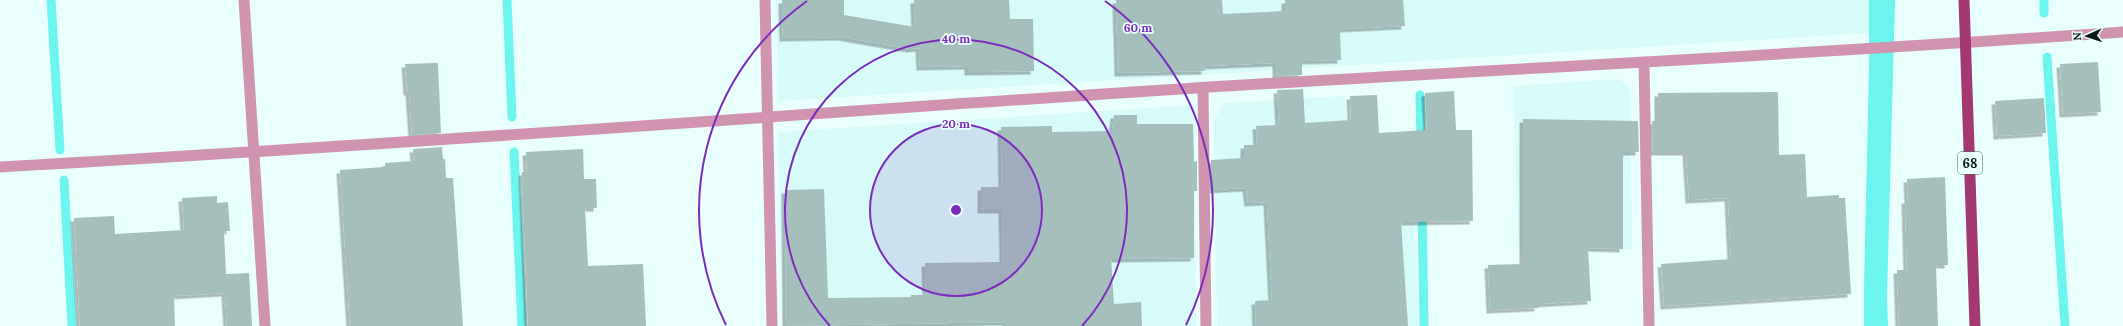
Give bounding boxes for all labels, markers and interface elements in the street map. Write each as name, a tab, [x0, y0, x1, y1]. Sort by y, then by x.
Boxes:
north arrow	[2067, 16, 2107, 56]
text: 60 m	[1124, 20, 1152, 35]
text: 40 m	[942, 31, 970, 46]
text: N	[2070, 31, 2084, 41]
text: 20 m	[942, 116, 970, 131]
road number: 68	[1958, 152, 1982, 174]
centre of rings	[949, 203, 963, 217]

